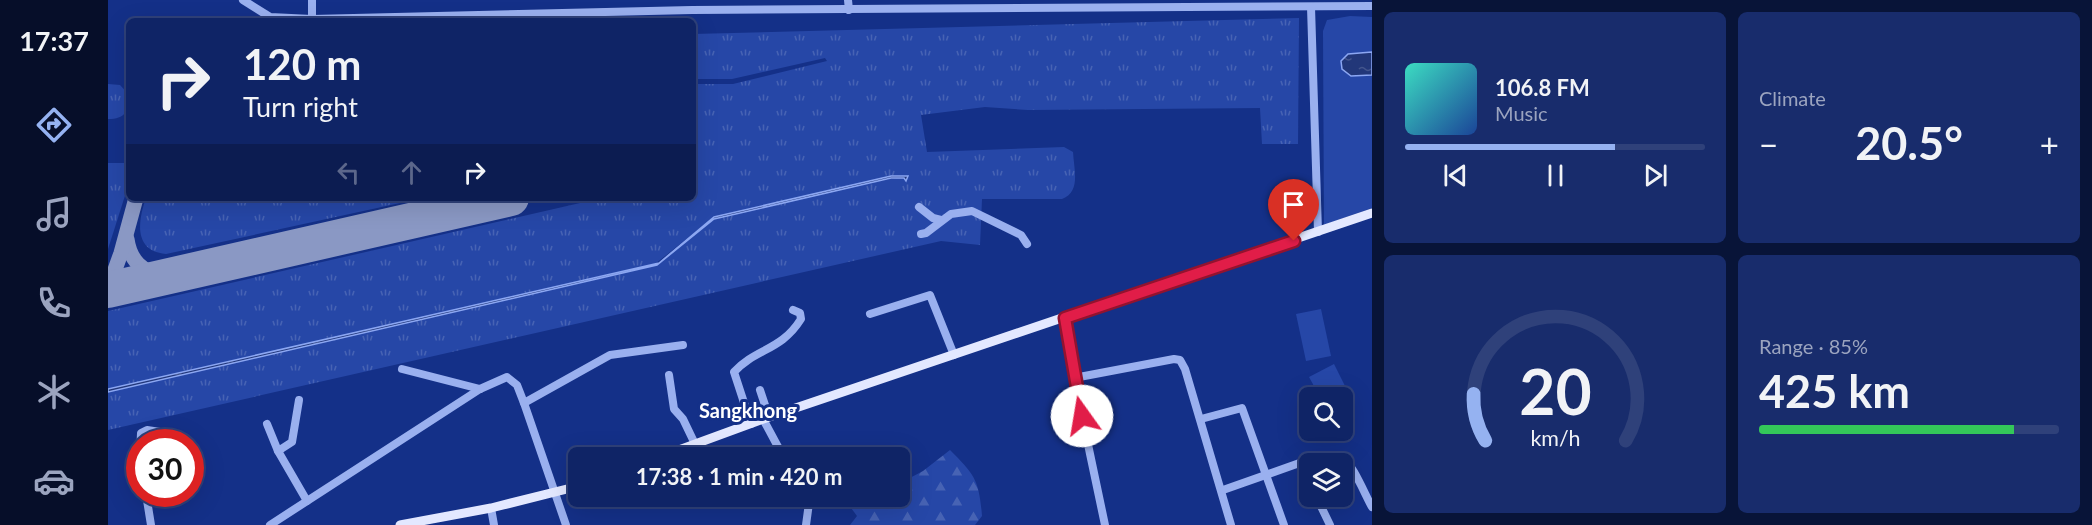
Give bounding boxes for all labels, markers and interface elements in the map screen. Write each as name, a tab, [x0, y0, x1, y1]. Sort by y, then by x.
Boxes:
text: 17:37	[19, 24, 89, 57]
text: 120 m	[243, 39, 361, 89]
icon: right	[144, 42, 222, 120]
text: 106.8 FM	[1495, 74, 1590, 101]
text: Climate	[1759, 86, 1826, 110]
text: Turn right	[243, 90, 358, 123]
text: Music	[1495, 101, 1548, 125]
icon: directions	[33, 104, 75, 146]
text: 20.5°	[1855, 116, 1963, 170]
text: −	[1759, 124, 1778, 164]
text: +	[2040, 124, 2059, 164]
icon: left	[332, 156, 365, 189]
icon: ahead	[395, 156, 428, 189]
icon: right	[458, 156, 491, 189]
icon: previous	[1439, 159, 1472, 192]
icon: pause	[1539, 159, 1572, 192]
icon: next	[1639, 159, 1672, 192]
pin	[1268, 179, 1319, 241]
icon: arrive	[1277, 188, 1310, 221]
icon: music	[33, 193, 75, 235]
icon: phone	[33, 282, 75, 324]
text: Range · 85%	[1759, 334, 1868, 358]
text: 20	[1519, 353, 1591, 428]
text: 425 km	[1759, 364, 1910, 418]
icon: climate	[33, 371, 75, 413]
position arrow	[1050, 384, 1114, 448]
map controls	[1299, 387, 1353, 507]
button: search	[1299, 387, 1353, 441]
district label: Sangkhong	[699, 398, 797, 422]
text: km/h	[1530, 425, 1580, 451]
speed limit sign: 30	[126, 429, 204, 507]
button: layers	[1299, 453, 1353, 507]
icon: car	[33, 460, 75, 502]
text: 17:38 · 1 min · 420 m	[636, 463, 842, 490]

